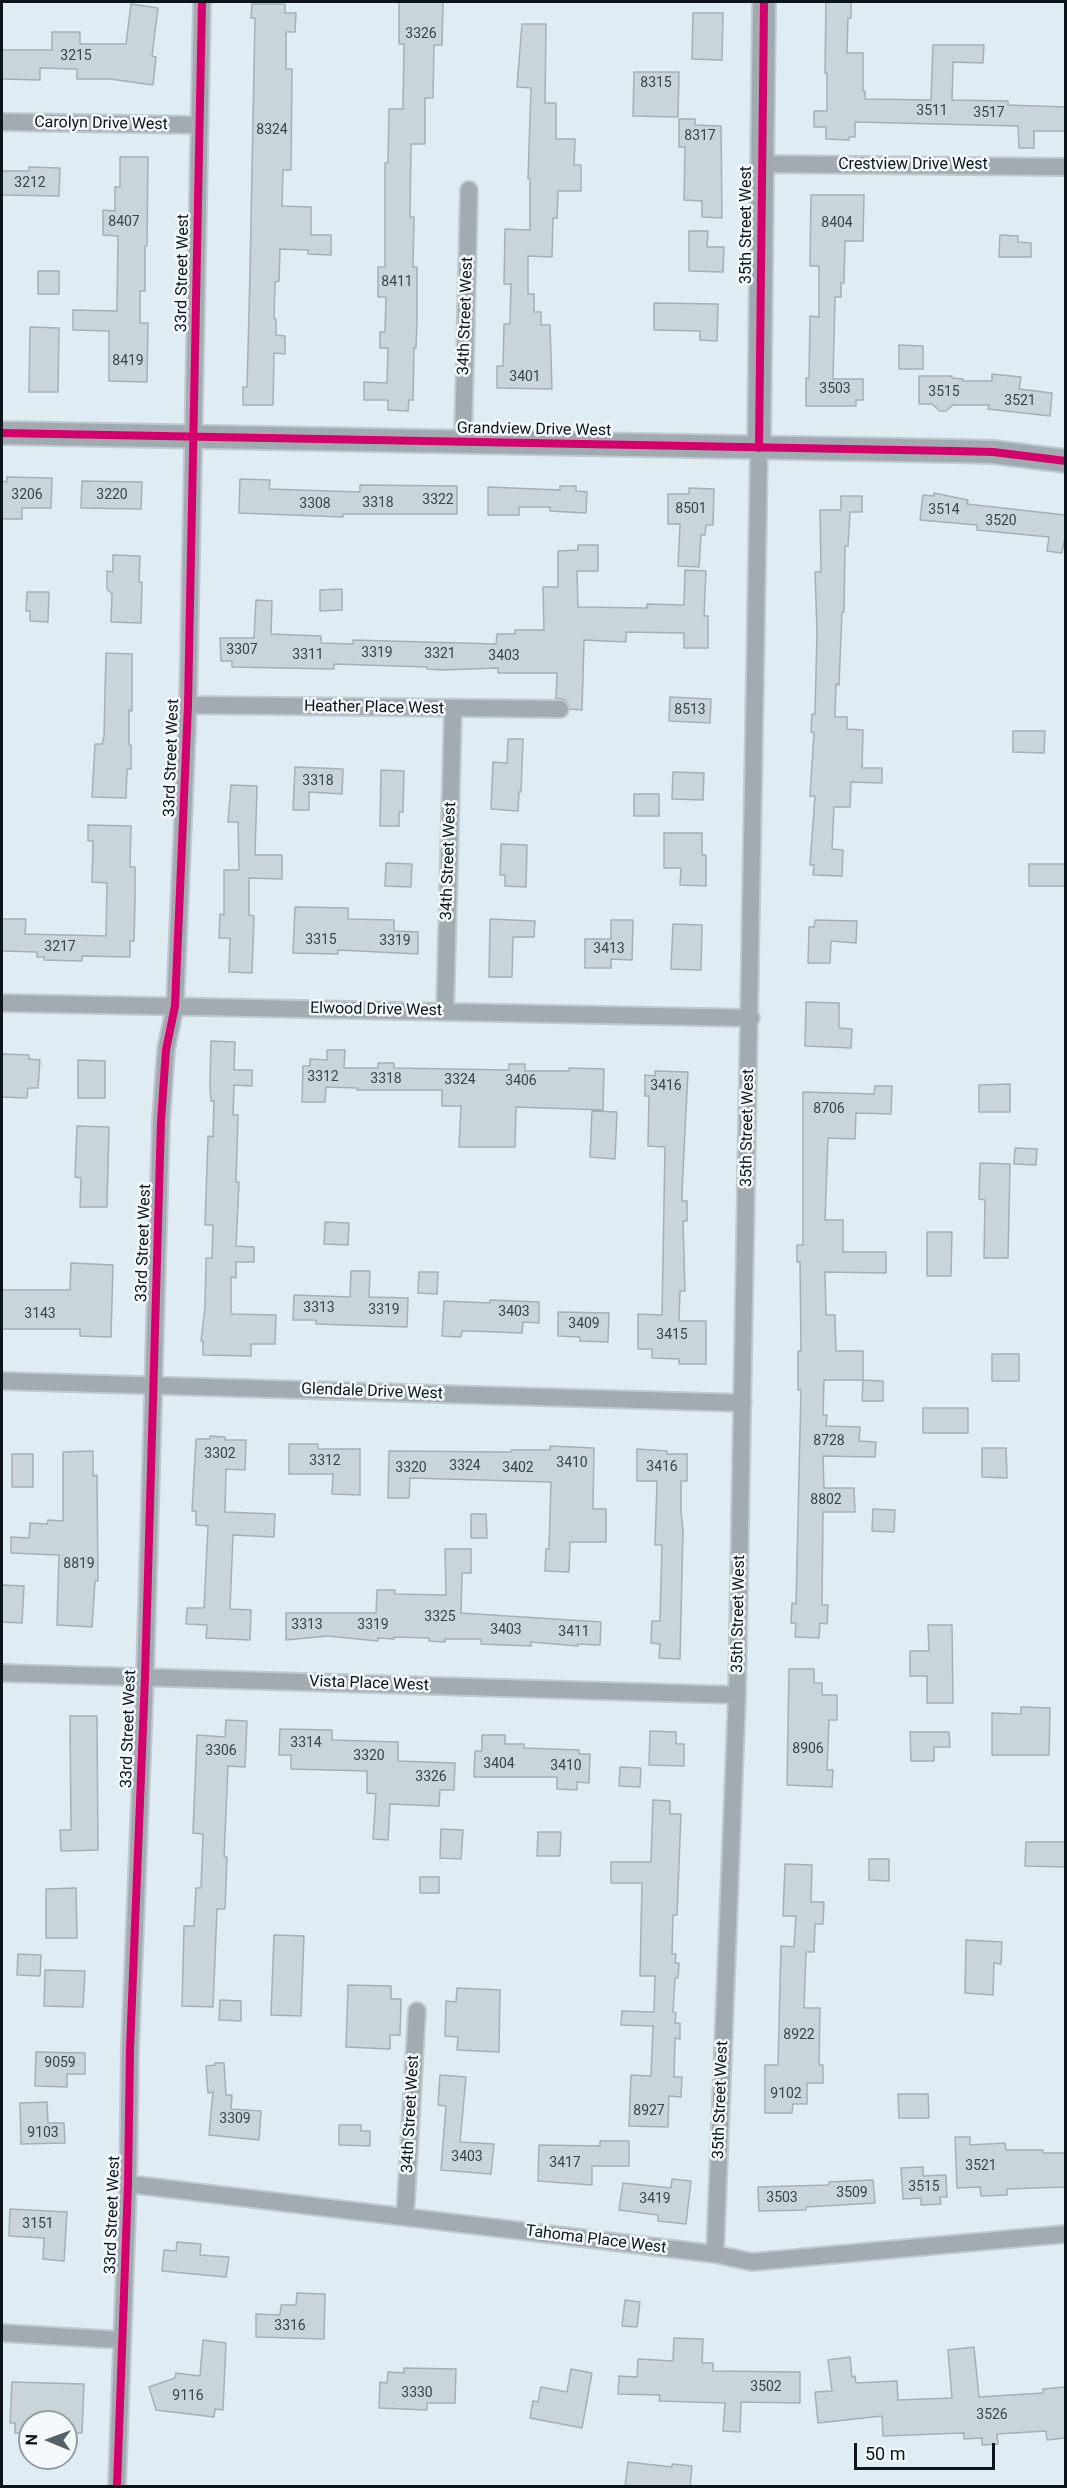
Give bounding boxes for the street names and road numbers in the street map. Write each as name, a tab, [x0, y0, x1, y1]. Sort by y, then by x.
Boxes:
street label: Carolyn Drive West	[34, 113, 168, 135]
street label: Crestview Drive West	[838, 155, 988, 175]
street label: 35th Street West	[737, 166, 757, 284]
street label: 33rd Street West	[172, 214, 194, 332]
street label: 34th Street West	[454, 257, 478, 375]
street label: Grandview Drive West	[457, 419, 611, 441]
street label: Heather Place West	[304, 697, 444, 719]
street label: 33rd Street West	[160, 699, 184, 817]
street label: 34th Street West	[437, 802, 461, 920]
street label: Elwood Drive West	[310, 999, 442, 1021]
street label: 35th Street West	[737, 1069, 759, 1187]
street label: 33rd Street West	[132, 1184, 156, 1302]
street label: Glendale Drive West	[301, 1380, 443, 1404]
street label: 35th Street West	[728, 1555, 750, 1673]
street label: 33rd Street West	[117, 1670, 141, 1788]
street label: Vista Place West	[309, 1672, 429, 1696]
street label: 35th Street West	[709, 2041, 733, 2159]
street label: 34th Street West	[398, 2055, 424, 2173]
street label: 33rd Street West	[101, 2156, 125, 2274]
street label: Tahoma Place West	[525, 2222, 667, 2258]

